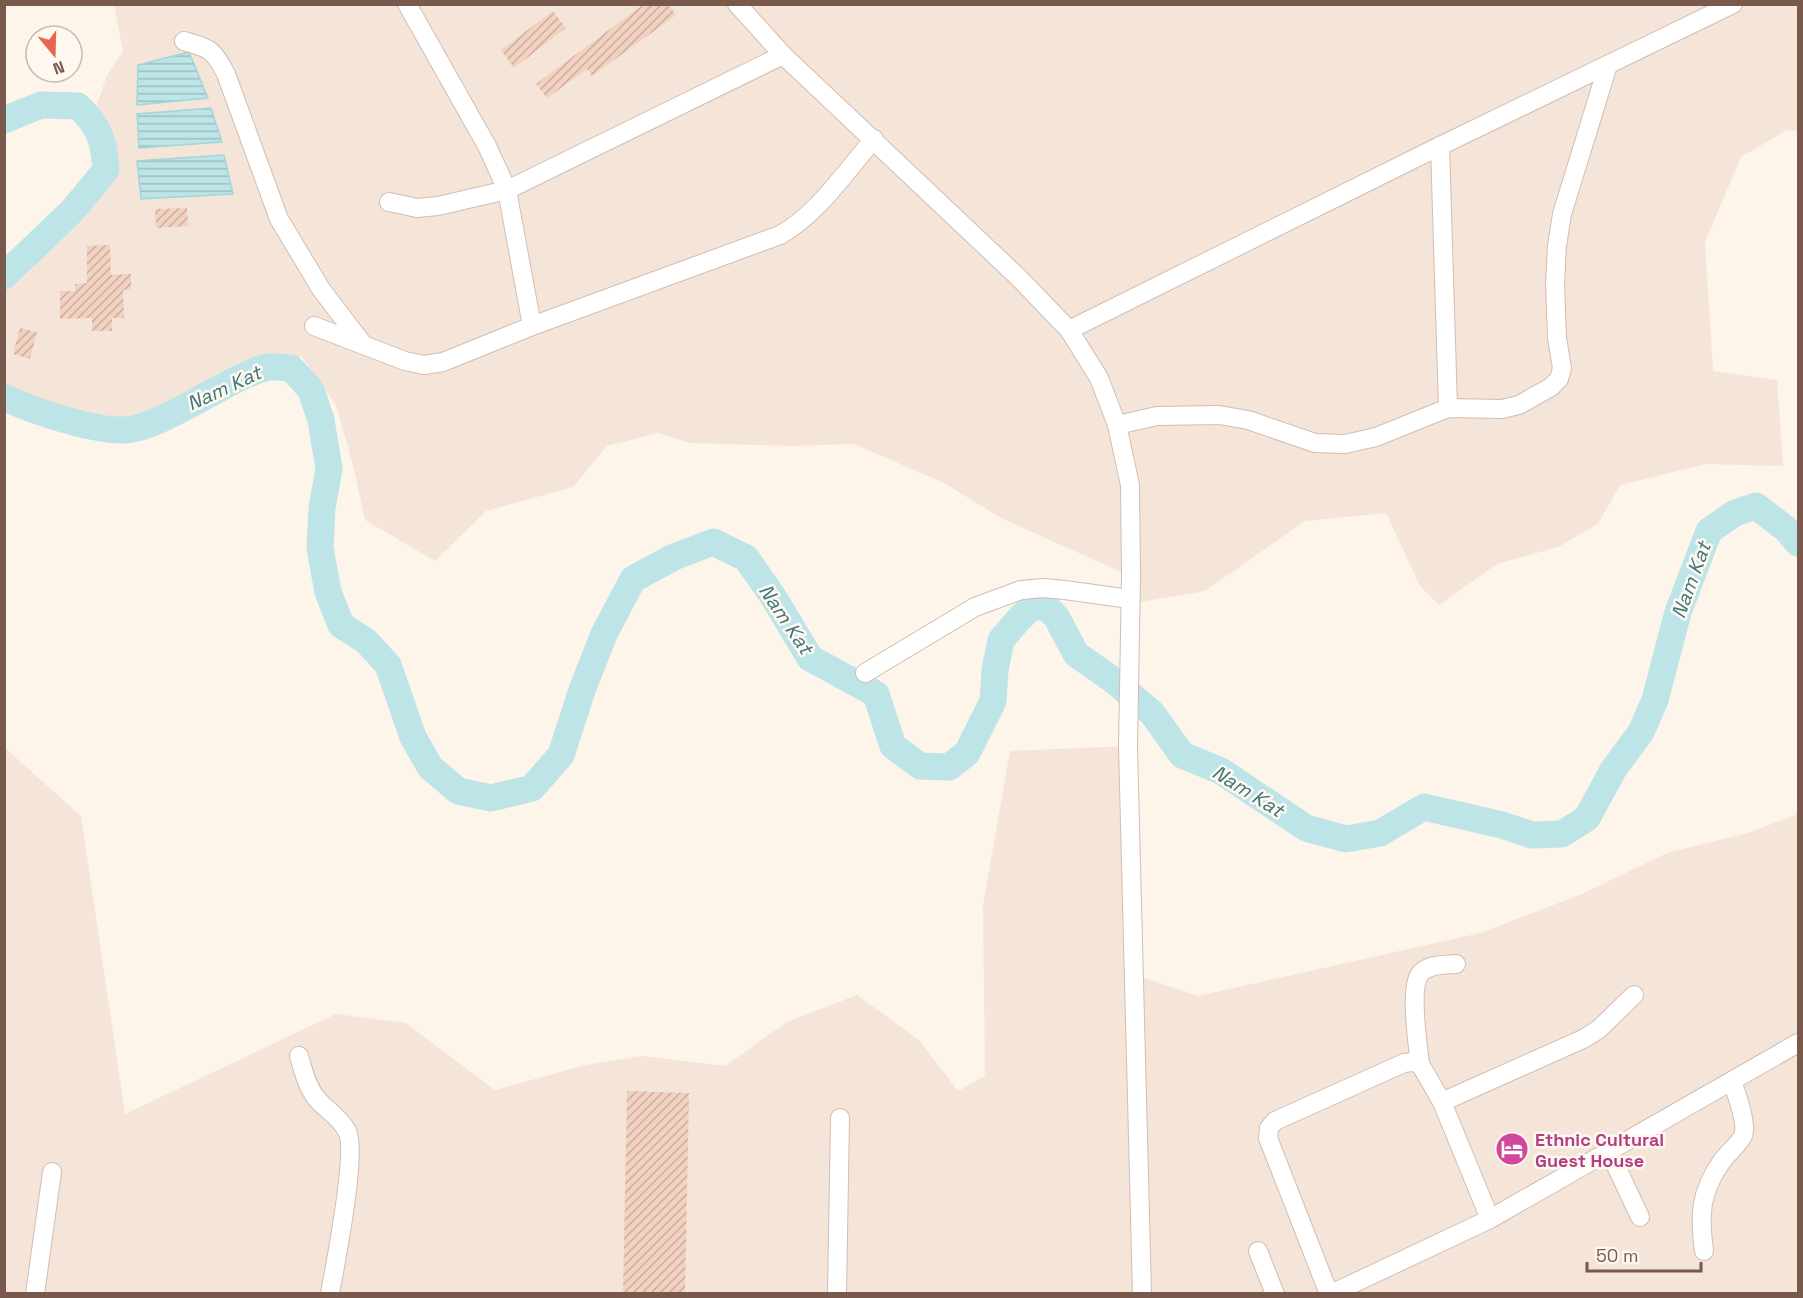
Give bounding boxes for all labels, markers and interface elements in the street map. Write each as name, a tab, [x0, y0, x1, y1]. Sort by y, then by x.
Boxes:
north arrow	[24, 24, 84, 84]
text: N	[50, 56, 67, 79]
water label: Nam Kat	[183, 359, 267, 417]
water label: Nam Kat	[1665, 537, 1717, 622]
water label: Nam Kat	[753, 579, 820, 661]
water label: Nam Kat	[1207, 759, 1290, 824]
place label: Ethnic Cultural Guest House	[1535, 1128, 1664, 1172]
hotel icon: Ethnic Cultural Guest House	[1494, 1131, 1530, 1167]
scale bar	[1587, 1235, 1701, 1273]
text: 50 m	[1596, 1244, 1638, 1267]

